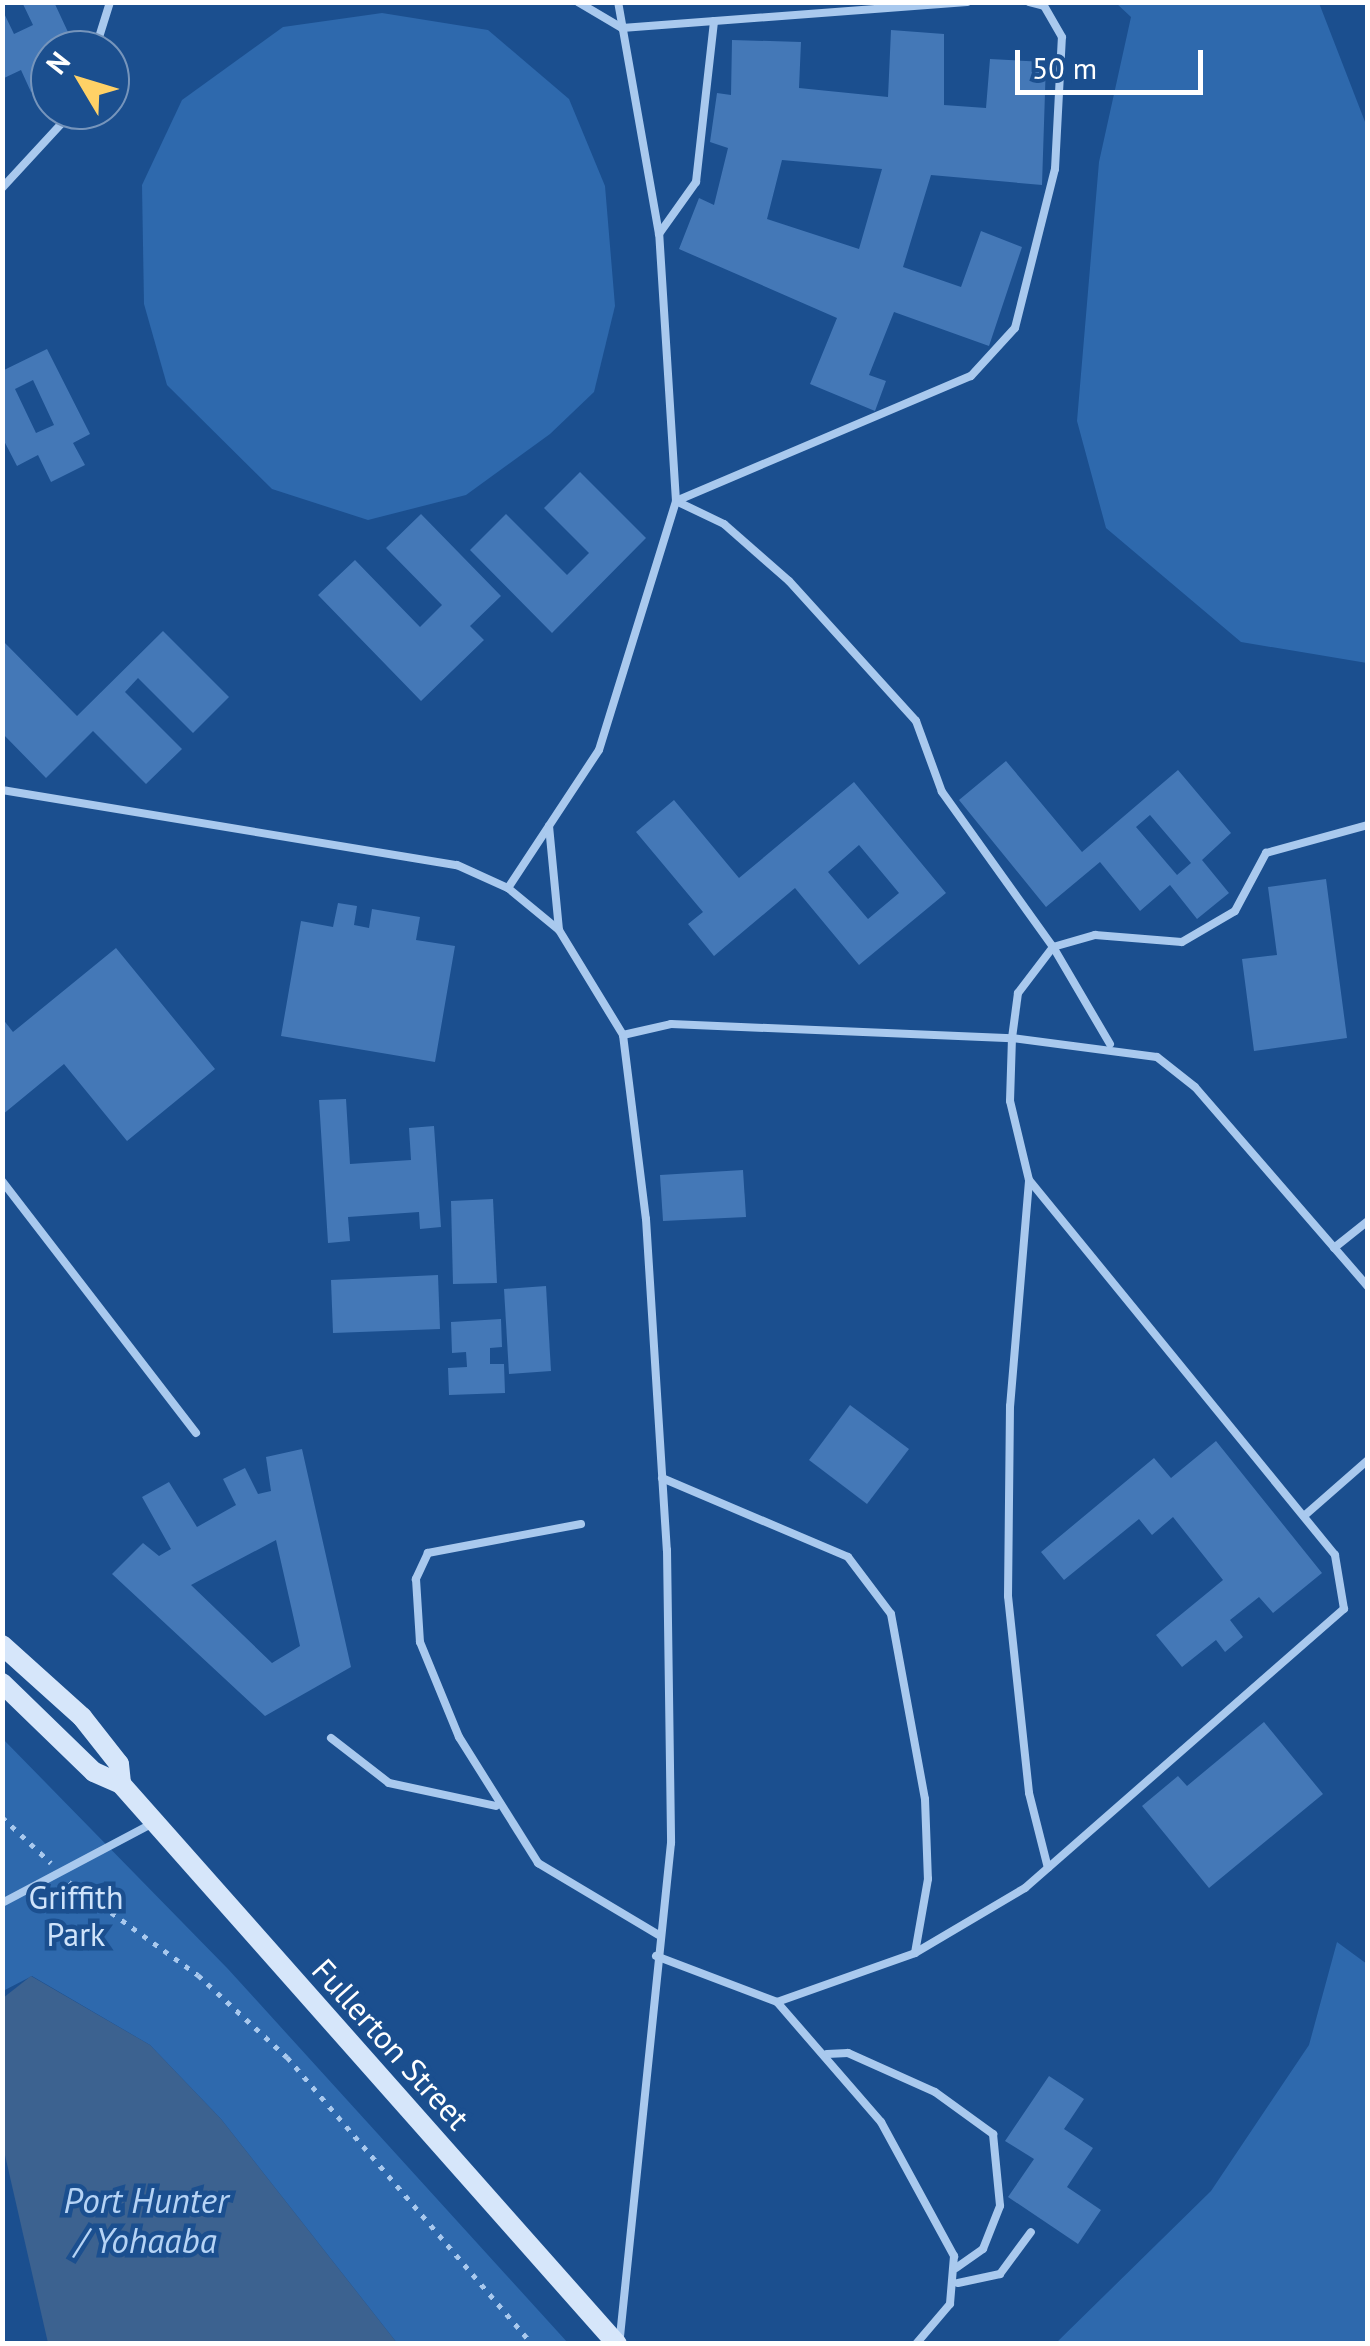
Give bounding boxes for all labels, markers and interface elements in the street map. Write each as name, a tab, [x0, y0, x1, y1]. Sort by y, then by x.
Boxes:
north arrow	[30, 30, 130, 130]
scale bar	[1020, 30, 1208, 92]
text: N	[37, 44, 78, 81]
text: 50 m	[1032, 48, 1097, 87]
park label: Griffith Park	[29, 1879, 123, 1954]
street label: Fullerton Street	[304, 1951, 478, 2137]
water label: Port Hunter / Yohaaba	[64, 2179, 228, 2261]

